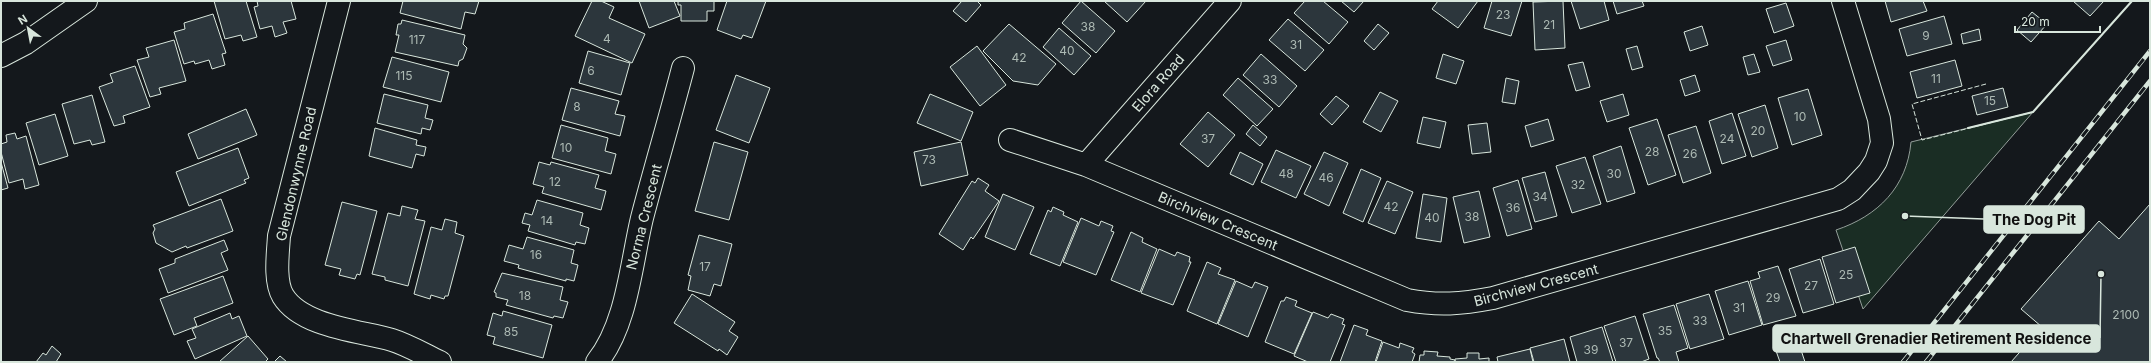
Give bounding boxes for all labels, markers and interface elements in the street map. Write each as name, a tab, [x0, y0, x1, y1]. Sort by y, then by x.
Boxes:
house number: 23	[1496, 7, 1510, 22]
north arrow	[8, 8, 48, 48]
scale bar	[2015, 8, 2100, 34]
text: N	[15, 11, 30, 28]
text: 20 m	[2021, 14, 2050, 29]
house number: 21	[1543, 17, 1555, 32]
house number: 38	[1081, 19, 1095, 34]
house number: 9	[1922, 28, 1930, 43]
house number: 4	[603, 31, 611, 46]
house number: 117	[409, 32, 425, 47]
house number: 31	[1290, 37, 1302, 52]
house number: 40	[1059, 43, 1075, 58]
house number: 42	[1011, 50, 1027, 65]
street label: Elora Road	[1128, 50, 1187, 115]
house number: 6	[587, 63, 595, 78]
house number: 115	[395, 68, 413, 83]
house number: 11	[1931, 71, 1941, 86]
house number: 33	[1263, 72, 1277, 87]
house number: 15	[1984, 93, 1996, 108]
house number: 8	[573, 99, 581, 114]
street label: Glendonwynne Road	[272, 105, 319, 243]
house number: 10	[1794, 109, 1806, 124]
house number: 20	[1751, 123, 1765, 138]
house number: 37	[1201, 131, 1215, 146]
house number: 24	[1720, 131, 1735, 146]
house number: 10	[560, 140, 572, 155]
house number: 28	[1645, 144, 1659, 159]
house number: 26	[1683, 146, 1697, 161]
house number: 73	[922, 152, 936, 167]
street label: Norma Crescent	[622, 162, 665, 271]
house number: 48	[1278, 166, 1294, 181]
house number: 30	[1607, 166, 1621, 181]
house number: 46	[1318, 170, 1334, 185]
house number: 12	[549, 174, 561, 189]
house number: 32	[1571, 177, 1585, 192]
street label: Birchview Crescent	[1156, 188, 1281, 254]
house number: 34	[1532, 189, 1548, 204]
house number: 42	[1383, 199, 1399, 214]
house number: 36	[1506, 200, 1520, 215]
callout: The Dog Pit	[1984, 206, 2084, 233]
house number: 38	[1465, 209, 1479, 224]
house number: 40	[1424, 210, 1440, 225]
text: The Dog Pit	[1992, 210, 2077, 229]
house number: 14	[541, 213, 554, 228]
house number: 16	[530, 247, 542, 262]
house number: 17	[699, 259, 711, 274]
street label: Birchview Crescent	[1472, 260, 1600, 309]
house number: 25	[1839, 267, 1853, 282]
house number: 27	[1804, 278, 1818, 293]
house number: 18	[519, 288, 531, 303]
house number: 29	[1766, 290, 1780, 305]
house number: 31	[1733, 300, 1745, 315]
house number: 2100	[2112, 307, 2140, 322]
house number: 33	[1693, 313, 1707, 328]
house number: 35	[1658, 323, 1672, 338]
house number: 85	[504, 324, 518, 339]
callout: Chartwell Grenadier Retirement Residence	[1773, 325, 2100, 352]
text: Chartwell Grenadier Retirement Residence	[1780, 329, 2092, 348]
house number: 37	[1619, 335, 1633, 350]
house number: 39	[1584, 342, 1598, 357]

